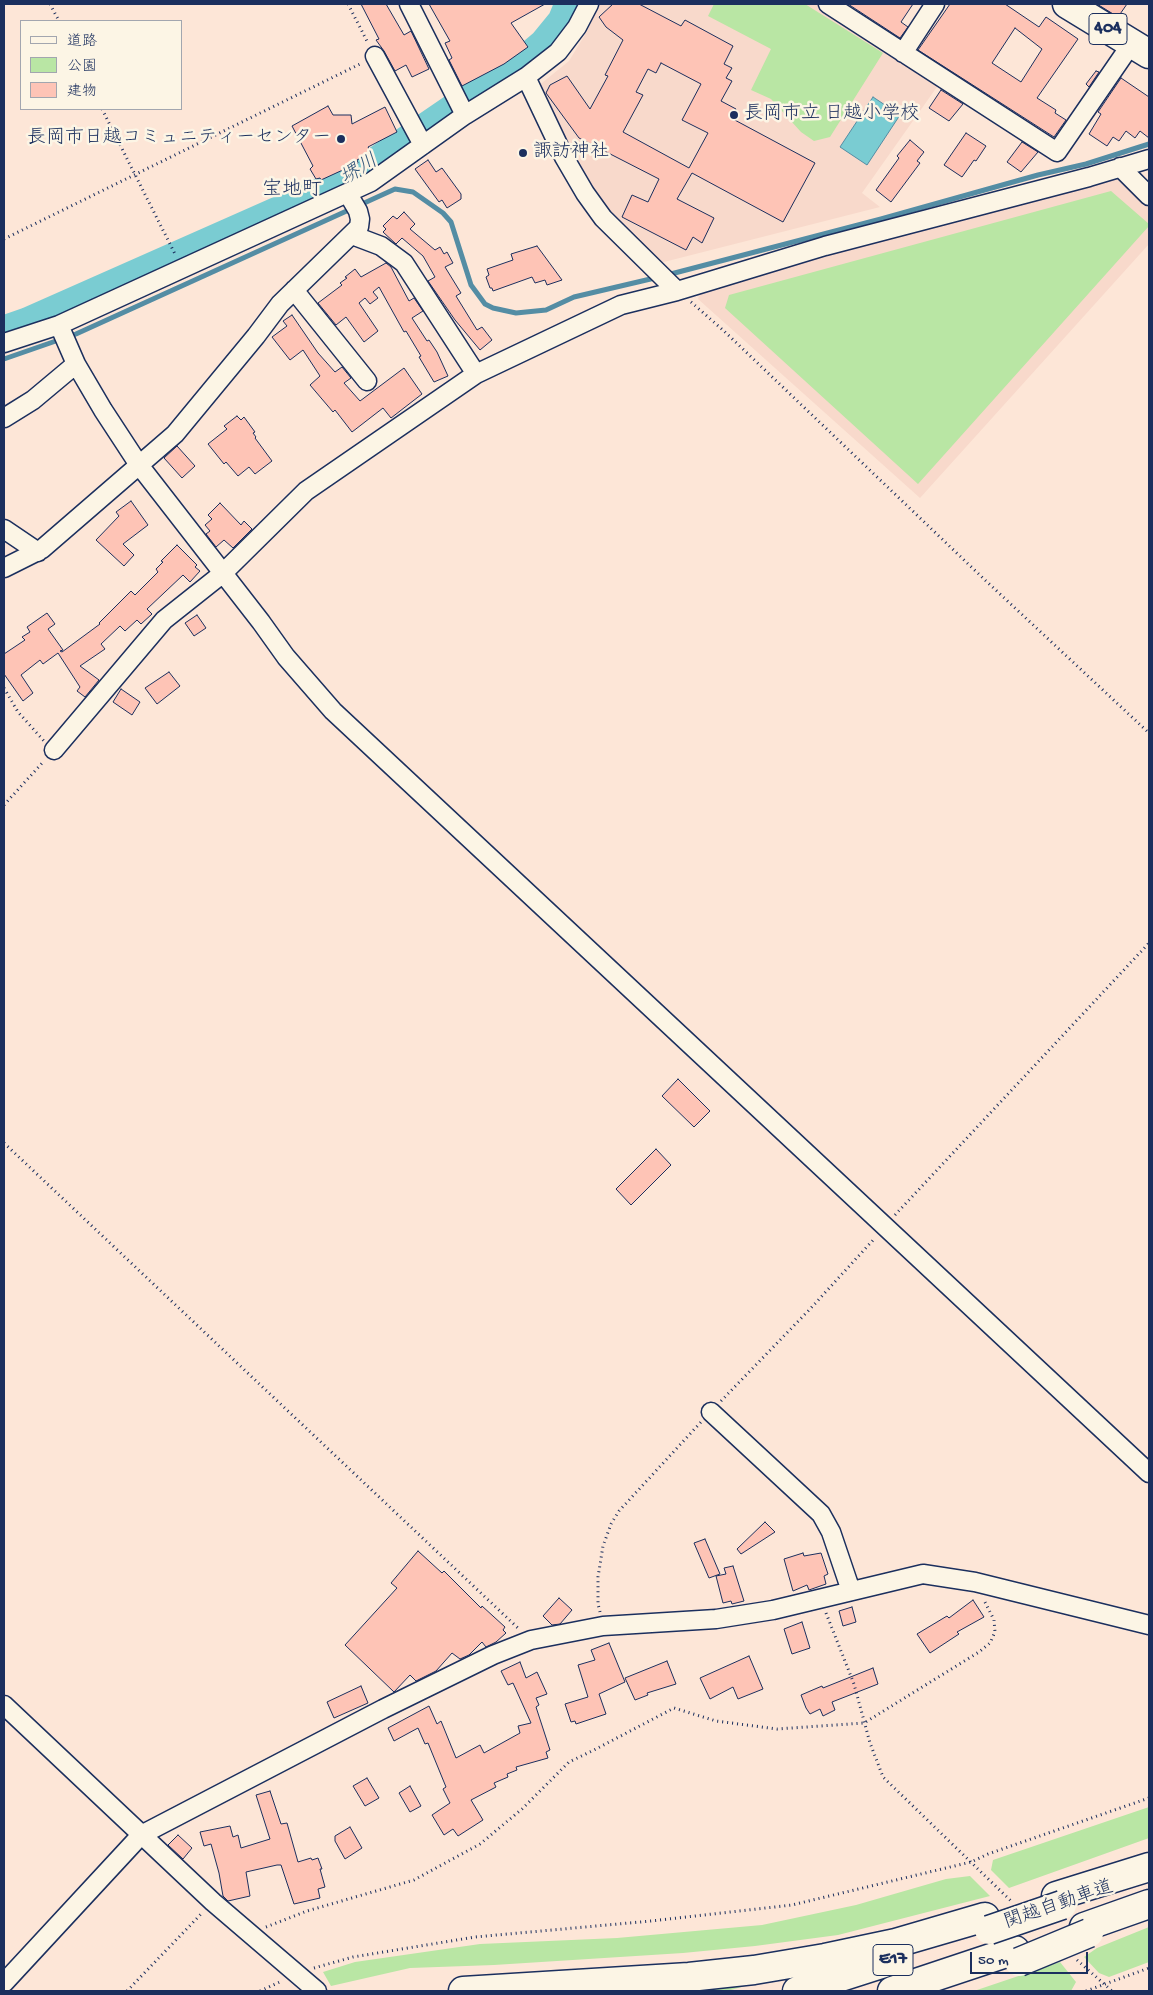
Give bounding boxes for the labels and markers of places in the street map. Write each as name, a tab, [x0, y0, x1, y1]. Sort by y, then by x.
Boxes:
place label: 長岡市立 日越小学校	[744, 104, 919, 126]
marker: 長岡市立 日越小学校	[728, 109, 740, 121]
place label: 長岡市日越コミュニティーセンター	[27, 128, 331, 150]
marker: 長岡市日越コミュニティーセンター	[335, 133, 347, 145]
place label: 諏訪神社	[533, 142, 609, 164]
marker: 諏訪神社	[517, 147, 529, 159]

